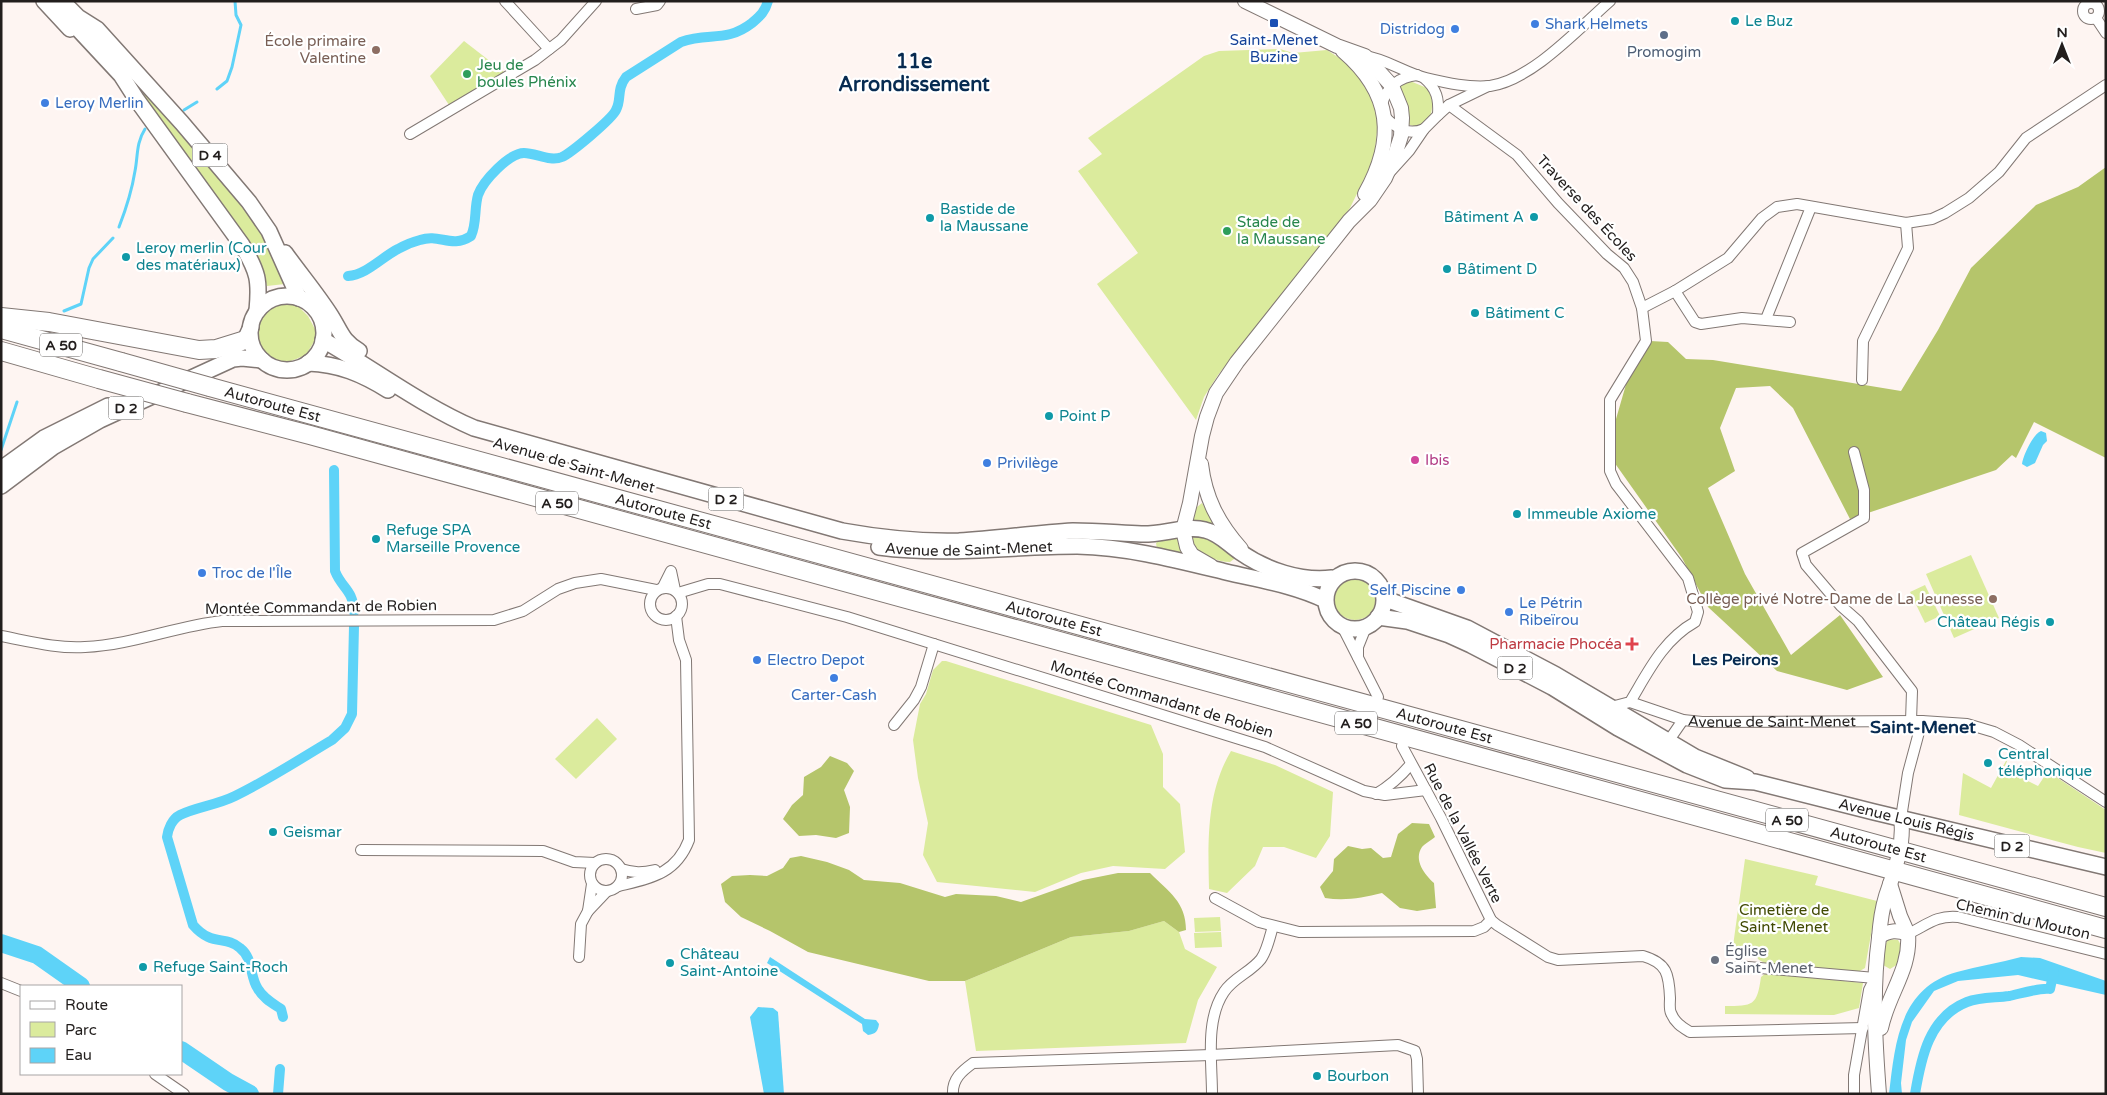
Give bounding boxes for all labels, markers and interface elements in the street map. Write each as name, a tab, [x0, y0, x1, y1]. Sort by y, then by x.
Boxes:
place label: Le Buz	[1745, 12, 1793, 30]
place label: Shark Helmets	[1545, 15, 1648, 33]
marker: Le Buz	[1729, 15, 1741, 27]
marker: Saint-Menet Buzine	[1268, 17, 1280, 29]
marker: Shark Helmets	[1529, 18, 1541, 30]
place label: Distridog	[1380, 20, 1445, 38]
north arrow	[2037, 20, 2087, 70]
marker: Distridog	[1449, 23, 1461, 35]
text: N	[2056, 24, 2068, 41]
marker: Promogim	[1658, 29, 1670, 41]
place label: Saint-Menet Buzine	[1230, 31, 1318, 66]
place label: École primaire Valentine	[265, 32, 366, 67]
place label: Promogim	[1627, 43, 1701, 61]
marker: École primaire Valentine	[370, 44, 382, 56]
district label: 11e Arrondissement	[838, 50, 990, 97]
place label: Jeu de boules Phénix	[477, 56, 577, 91]
marker: Jeu de boules Phénix	[461, 68, 473, 80]
place label: Leroy Merlin	[55, 94, 144, 112]
marker: Leroy Merlin	[39, 97, 51, 109]
road number: D 4	[192, 144, 228, 166]
street label: Traverse des Écoles	[1533, 151, 1641, 265]
place label: Bastide de la Maussane	[940, 200, 1029, 235]
place label: Bâtiment A	[1444, 208, 1524, 226]
marker: Bâtiment A	[1528, 211, 1540, 223]
marker: Bastide de la Maussane	[924, 212, 936, 224]
place label: Stade de la Maussane	[1237, 213, 1326, 248]
marker: Stade de la Maussane	[1221, 225, 1233, 237]
place label: Leroy merlin (Cour des matériaux)	[136, 239, 267, 274]
marker: Leroy merlin (Cour des matériaux)	[120, 251, 132, 263]
place label: Bâtiment D	[1457, 260, 1537, 278]
marker: Bâtiment D	[1441, 263, 1453, 275]
place label: Bâtiment C	[1485, 304, 1564, 322]
marker: Bâtiment C	[1469, 307, 1481, 319]
road number: A 50	[40, 334, 82, 356]
street label: Autoroute Est	[223, 382, 323, 426]
road number: D 2	[108, 396, 144, 419]
place label: Point P	[1059, 407, 1110, 425]
marker: Point P	[1043, 410, 1055, 422]
street label: Avenue de Saint-Menet	[491, 433, 657, 497]
place label: Ibis	[1425, 451, 1450, 469]
place label: Privilège	[997, 454, 1058, 472]
marker: Ibis	[1409, 454, 1421, 466]
marker: Privilège	[981, 457, 993, 469]
road number: D 2	[708, 488, 744, 510]
street label: Autoroute Est	[613, 490, 714, 533]
road number: A 50	[536, 492, 578, 514]
place label: Immeuble Axiome	[1527, 505, 1656, 523]
marker: Immeuble Axiome	[1511, 508, 1523, 520]
place label: Refuge SPA Marseille Provence	[386, 521, 520, 556]
marker: Refuge SPA Marseille Provence	[370, 533, 382, 545]
street label: Avenue de Saint-Menet	[884, 537, 1053, 560]
place label: Troc de l'Île	[212, 564, 292, 582]
marker: Troc de l'Île	[196, 567, 208, 579]
place label: Self Piscine	[1370, 581, 1451, 599]
marker: Self Piscine	[1455, 584, 1467, 596]
place label: Collège privé Notre-Dame de La Jeunesse	[1686, 590, 1983, 608]
marker: Collège privé Notre-Dame de La Jeunesse	[1987, 593, 1999, 605]
place label: Le Pétrin Ribeïrou	[1519, 594, 1583, 629]
street label: Montée Commandant de Robien	[205, 596, 437, 618]
street label: Autoroute Est	[1004, 597, 1104, 640]
marker: Le Pétrin Ribeïrou	[1503, 606, 1515, 618]
place label: Château Régis	[1937, 613, 2040, 631]
marker: Château Régis	[2044, 616, 2056, 628]
place label: Pharmacie Phocéa	[1489, 635, 1622, 653]
marker: Pharmacie Phocéa	[1626, 638, 1638, 650]
district label: Les Peirons	[1692, 650, 1779, 670]
place label: Electro Depot	[767, 651, 865, 669]
marker: Electro Depot	[751, 654, 763, 666]
street label: Montée Commandant de Robien	[1048, 656, 1276, 742]
road number: D 2	[1498, 656, 1532, 680]
marker: Carter-Cash	[828, 672, 840, 684]
place label: Carter-Cash	[791, 686, 877, 704]
street label: Autoroute Est	[1394, 704, 1495, 747]
road number: A 50	[1335, 711, 1377, 734]
street label: Avenue de Saint-Menet	[1687, 712, 1856, 731]
district label: Saint-Menet	[1870, 716, 1976, 738]
place label: Central téléphonique	[1998, 745, 2092, 780]
marker: Central téléphonique	[1982, 757, 1994, 769]
street label: Rue de la Vallée Verte	[1420, 760, 1506, 906]
street label: Avenue Louis Régis	[1837, 794, 1976, 844]
road number: A 50	[1766, 808, 1808, 832]
place label: Geismar	[283, 823, 342, 841]
street label: Autoroute Est	[1828, 823, 1929, 866]
marker: Geismar	[267, 826, 279, 838]
road number: D 2	[1994, 834, 2030, 858]
street label: Chemin du Mouton	[1954, 895, 2092, 943]
park label: Cimetière de Saint-Menet	[1739, 901, 1829, 936]
place label: Église Saint-Menet	[1725, 942, 1814, 977]
place label: Château Saint-Antoine	[680, 945, 778, 980]
marker: Église Saint-Menet	[1709, 954, 1721, 966]
marker: Château Saint-Antoine	[664, 957, 676, 969]
place label: Refuge Saint-Roch	[153, 958, 288, 976]
marker: Refuge Saint-Roch	[137, 961, 149, 973]
legend	[20, 985, 182, 1075]
text: Route	[65, 996, 108, 1014]
text: Parc	[65, 1021, 97, 1039]
text: Eau	[65, 1046, 92, 1064]
place label: Bourbon	[1327, 1067, 1389, 1085]
marker: Bourbon	[1311, 1070, 1323, 1082]

